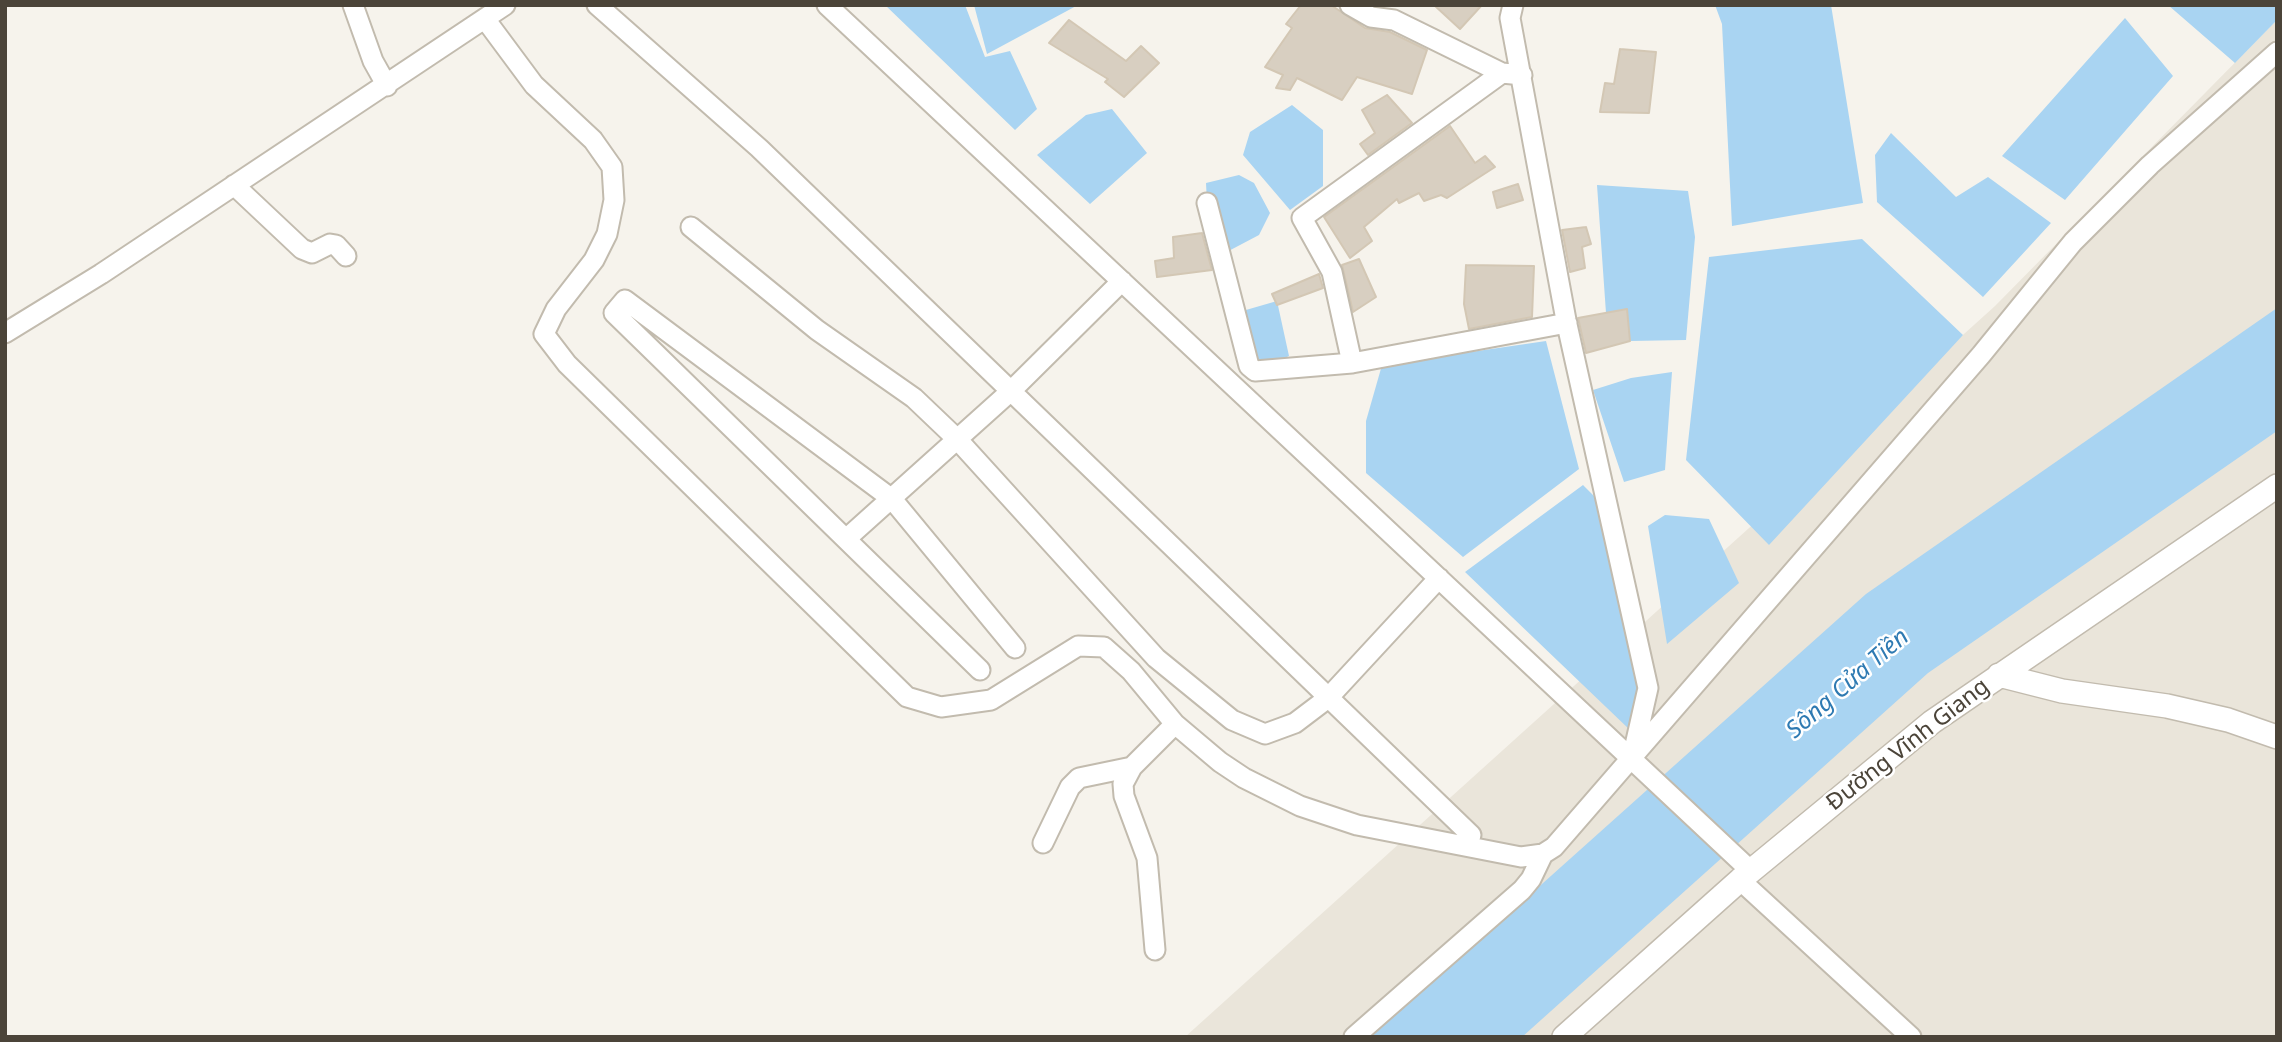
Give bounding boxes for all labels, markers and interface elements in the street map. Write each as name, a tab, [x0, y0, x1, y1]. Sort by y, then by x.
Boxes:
water label: Sông Cửa Tiền	[1781, 623, 1915, 745]
street label: Đường Vĩnh Giang	[1821, 673, 1995, 817]

